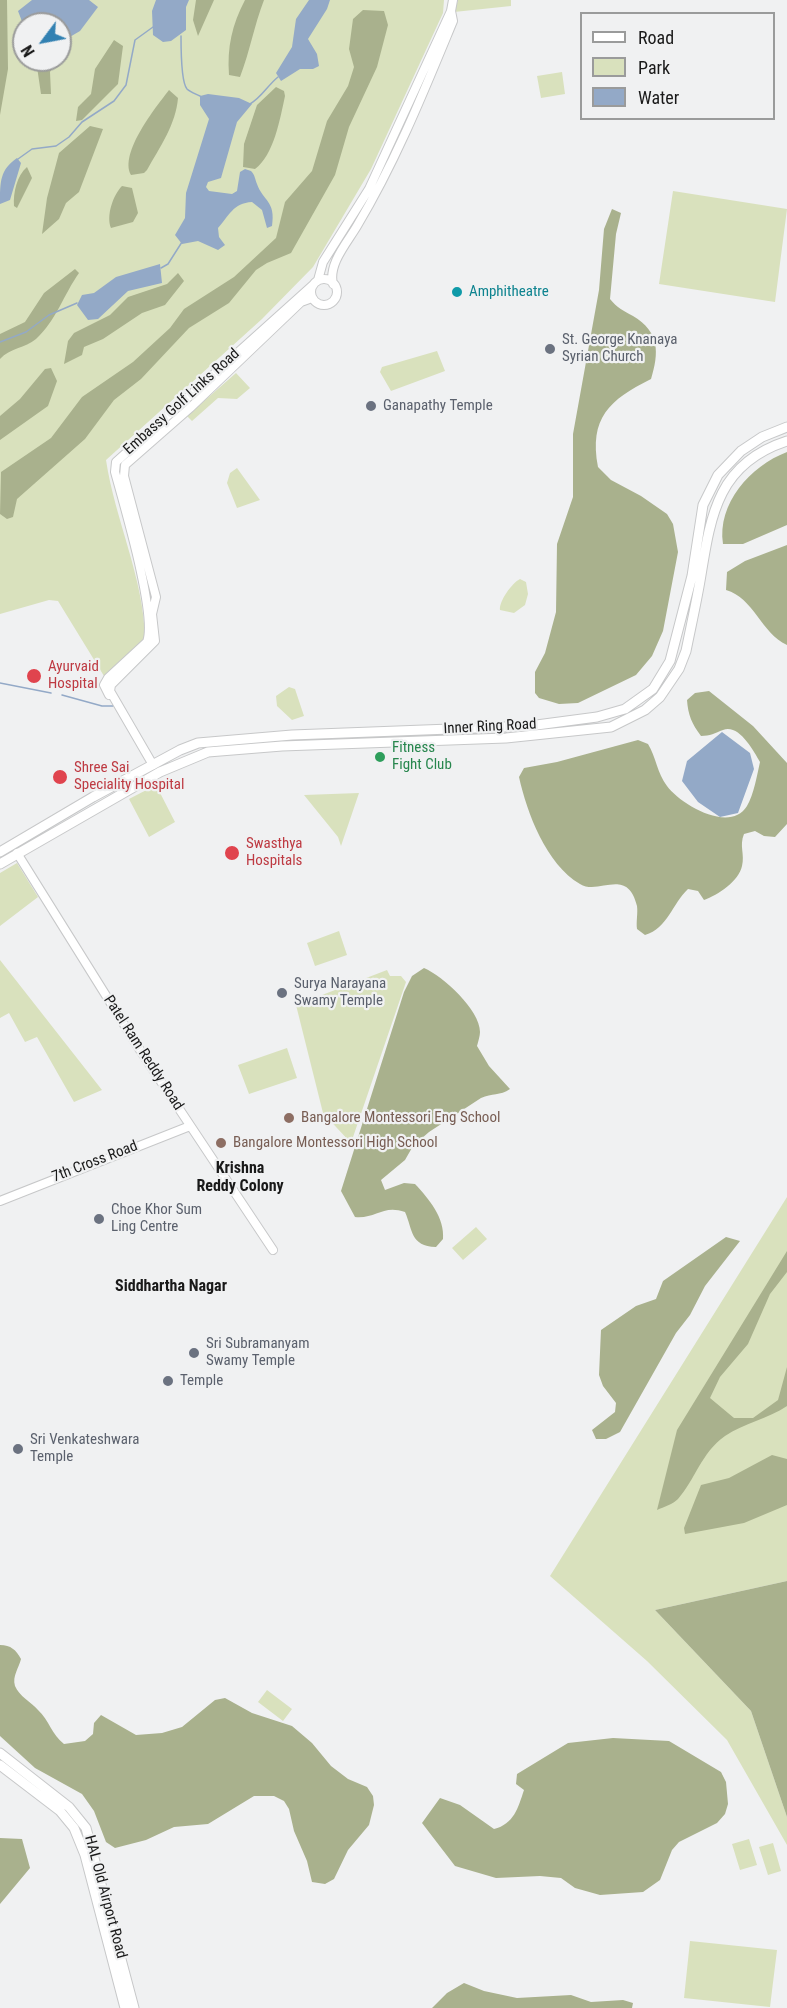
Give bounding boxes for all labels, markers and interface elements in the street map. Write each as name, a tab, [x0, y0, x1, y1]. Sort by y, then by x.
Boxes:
north arrow	[12, 12, 72, 72]
legend	[580, 12, 775, 120]
text: Road	[638, 27, 674, 48]
text: N	[17, 42, 39, 60]
text: Park	[638, 57, 670, 78]
text: Water	[638, 87, 679, 108]
place label: Amphitheatre	[469, 283, 549, 301]
marker: Amphitheatre	[450, 285, 464, 299]
place label: St. George Knanaya Syrian Church	[562, 331, 677, 366]
marker: St. George Knanaya Syrian Church	[543, 342, 557, 356]
street label: Embassy Golf Links Road	[120, 345, 244, 459]
place label: Ganapathy Temple	[383, 397, 493, 415]
marker: Ganapathy Temple	[364, 399, 378, 413]
place label: Ayurvaid Hospital	[48, 658, 99, 693]
marker: Ayurvaid Hospital	[25, 667, 43, 685]
street label: Inner Ring Road	[443, 716, 537, 738]
place label: Fitness Fight Club	[392, 739, 452, 774]
marker: Fitness Fight Club	[373, 750, 387, 764]
place label: Shree Sai Speciality Hospital	[74, 759, 184, 794]
marker: Shree Sai Speciality Hospital	[51, 768, 69, 786]
place label: Swasthya Hospitals	[246, 835, 303, 870]
marker: Swasthya Hospitals	[223, 844, 241, 862]
place label: Surya Narayana Swamy Temple	[294, 975, 386, 1010]
marker: Surya Narayana Swamy Temple	[275, 986, 289, 1000]
street label: Patel Ram Reddy Road	[99, 992, 187, 1114]
place label: Bangalore Montessori Eng School	[301, 1109, 500, 1127]
marker: Bangalore Montessori Eng School	[282, 1111, 296, 1125]
place label: Bangalore Montessori High School	[233, 1134, 438, 1152]
marker: Bangalore Montessori High School	[214, 1136, 228, 1150]
street label: 7th Cross Road	[50, 1137, 140, 1187]
district label: Krishna Reddy Colony	[196, 1159, 284, 1197]
place label: Choe Khor Sum Ling Centre	[111, 1201, 202, 1236]
marker: Choe Khor Sum Ling Centre	[92, 1212, 106, 1226]
district label: Siddhartha Nagar	[115, 1277, 227, 1297]
place label: Sri Subramanyam Swamy Temple	[206, 1335, 309, 1370]
marker: Sri Subramanyam Swamy Temple	[187, 1346, 201, 1360]
place label: Temple	[180, 1372, 223, 1390]
marker: Temple	[161, 1374, 175, 1388]
place label: Sri Venkateshwara Temple	[30, 1431, 140, 1466]
marker: Sri Venkateshwara Temple	[11, 1442, 25, 1456]
street label: HAL Old Airport Road	[80, 1834, 130, 1960]

